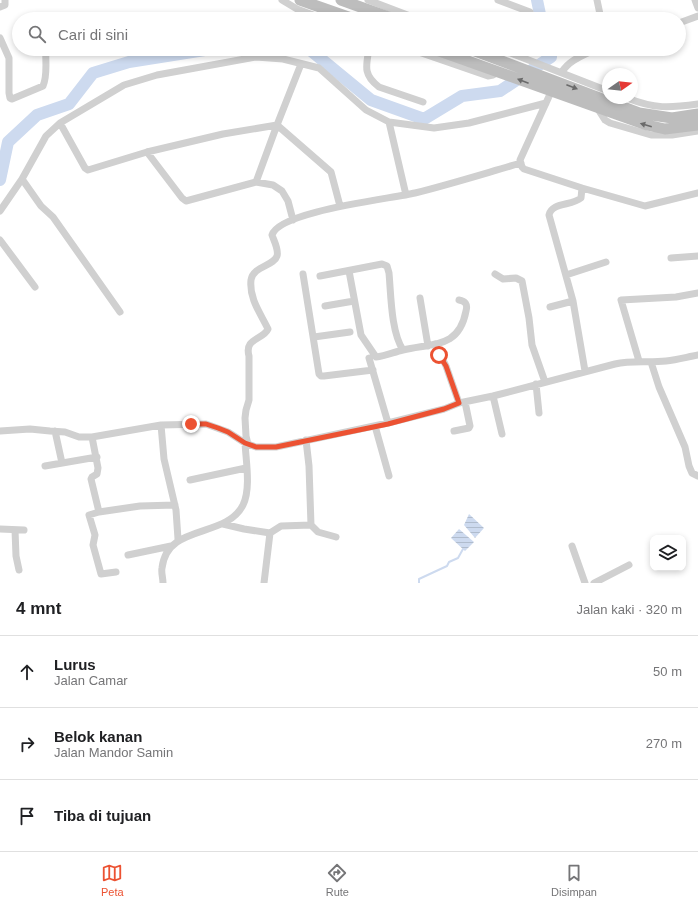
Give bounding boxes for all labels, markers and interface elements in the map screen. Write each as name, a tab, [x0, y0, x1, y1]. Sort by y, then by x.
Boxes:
search box	[12, 12, 686, 56]
icon: search	[26, 23, 48, 45]
text: Cari di sini	[58, 26, 128, 43]
north arrow	[602, 68, 638, 104]
one-way arrow	[517, 78, 529, 84]
one-way arrow	[567, 85, 579, 91]
one-way arrow	[639, 121, 652, 127]
route start	[430, 346, 448, 364]
route end	[182, 415, 200, 433]
map controls	[650, 535, 686, 571]
button: layers	[650, 535, 686, 571]
text: 4 mnt	[16, 599, 61, 618]
text: Jalan kaki · 320 m	[577, 602, 682, 617]
text: Lurus	[54, 656, 96, 673]
icon: ahead	[16, 661, 38, 683]
text: 50 m	[653, 664, 682, 679]
text: Jalan Camar	[54, 673, 128, 688]
text: Belok kanan	[54, 728, 142, 745]
icon: right	[16, 733, 38, 755]
text: 270 m	[646, 736, 682, 751]
text: Jalan Mandor Samin	[54, 745, 173, 760]
icon: arrive	[16, 805, 38, 827]
text: Tiba di tujuan	[54, 807, 151, 824]
tab: Peta	[101, 862, 124, 898]
tab: Rute	[326, 862, 349, 898]
tab: Disimpan	[551, 862, 597, 898]

